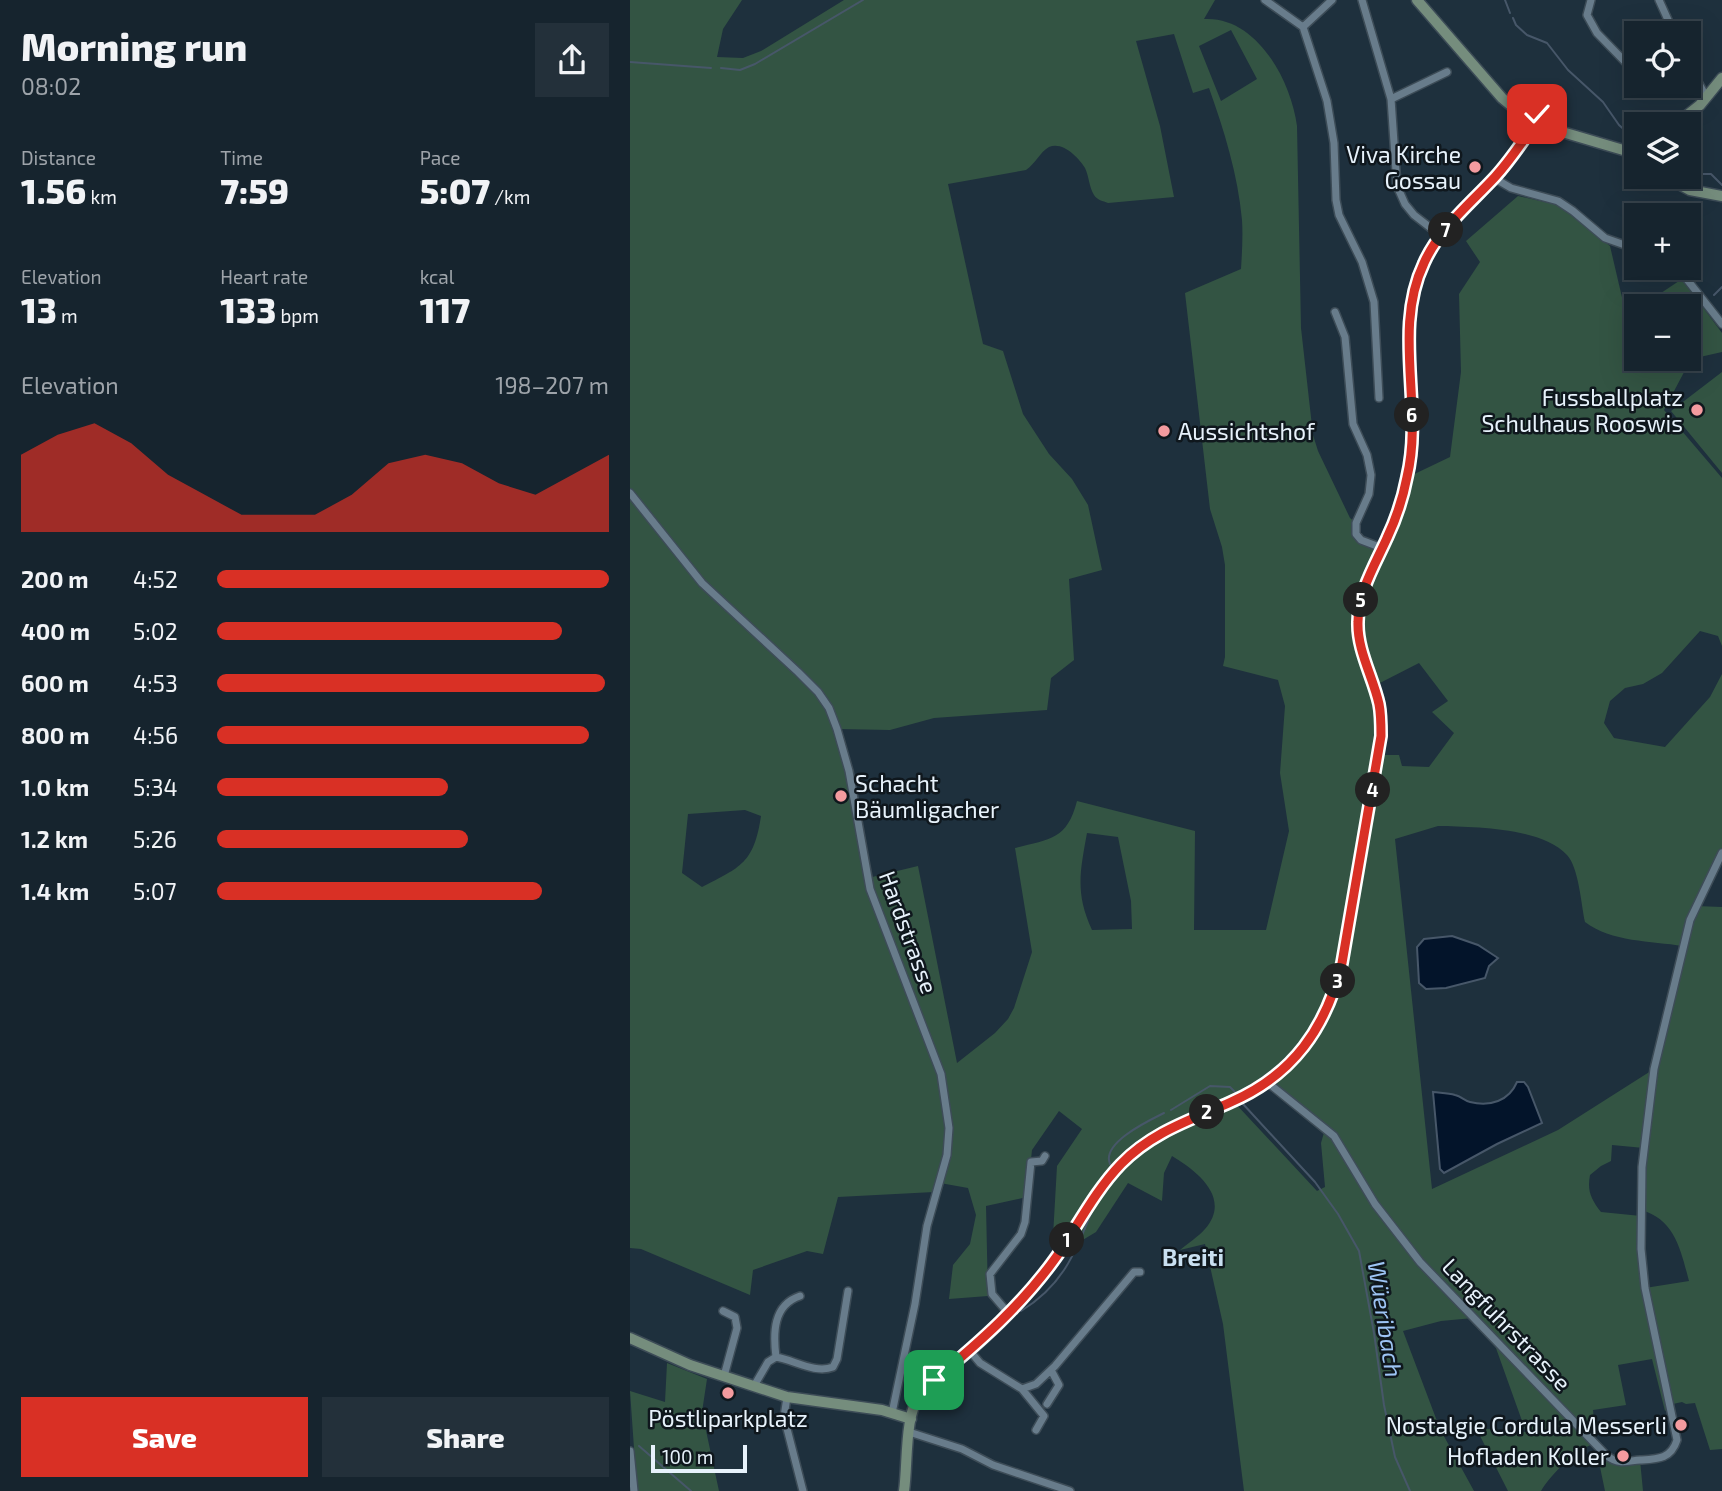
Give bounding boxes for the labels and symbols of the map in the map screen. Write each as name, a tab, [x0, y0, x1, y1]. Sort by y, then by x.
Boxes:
pin	[1507, 84, 1567, 144]
place label: Viva Kirche Gossau	[1346, 140, 1461, 194]
marker: Viva Kirche Gossau	[1467, 159, 1483, 175]
pin: 7	[1428, 212, 1464, 247]
place label: Fussballplatz Schulhaus Rooswis	[1481, 383, 1683, 437]
pin: 6	[1394, 398, 1430, 432]
marker: Fussballplatz Schulhaus Rooswis	[1689, 402, 1705, 418]
place label: Aussichtshof	[1178, 417, 1316, 445]
marker: Aussichtshof	[1156, 423, 1172, 439]
pin: 5	[1344, 582, 1378, 618]
place label: Schacht Bäumligacher	[855, 769, 999, 823]
pin: 4	[1356, 772, 1390, 808]
marker: Schacht Bäumligacher	[833, 788, 849, 804]
street label: Hardstrasse	[874, 867, 944, 997]
pin: 3	[1320, 964, 1356, 998]
pin: 2	[1190, 1094, 1224, 1130]
pin: 1	[1050, 1222, 1084, 1258]
district label: Breiti	[1162, 1242, 1224, 1271]
street label: Langfuhrstrasse	[1437, 1252, 1577, 1396]
water label: Wüeribach	[1363, 1259, 1409, 1379]
pin	[904, 1350, 964, 1410]
marker: Pöstliparkplatz	[720, 1385, 736, 1401]
place label: Pöstliparkplatz	[648, 1404, 808, 1432]
place label: Nostalgie Cordula Messerli	[1386, 1411, 1667, 1439]
marker: Nostalgie Cordula Messerli	[1673, 1417, 1689, 1433]
scale bar	[651, 1442, 747, 1474]
place label: Hofladen Koller	[1447, 1442, 1609, 1470]
marker: Hofladen Koller	[1615, 1448, 1631, 1464]

